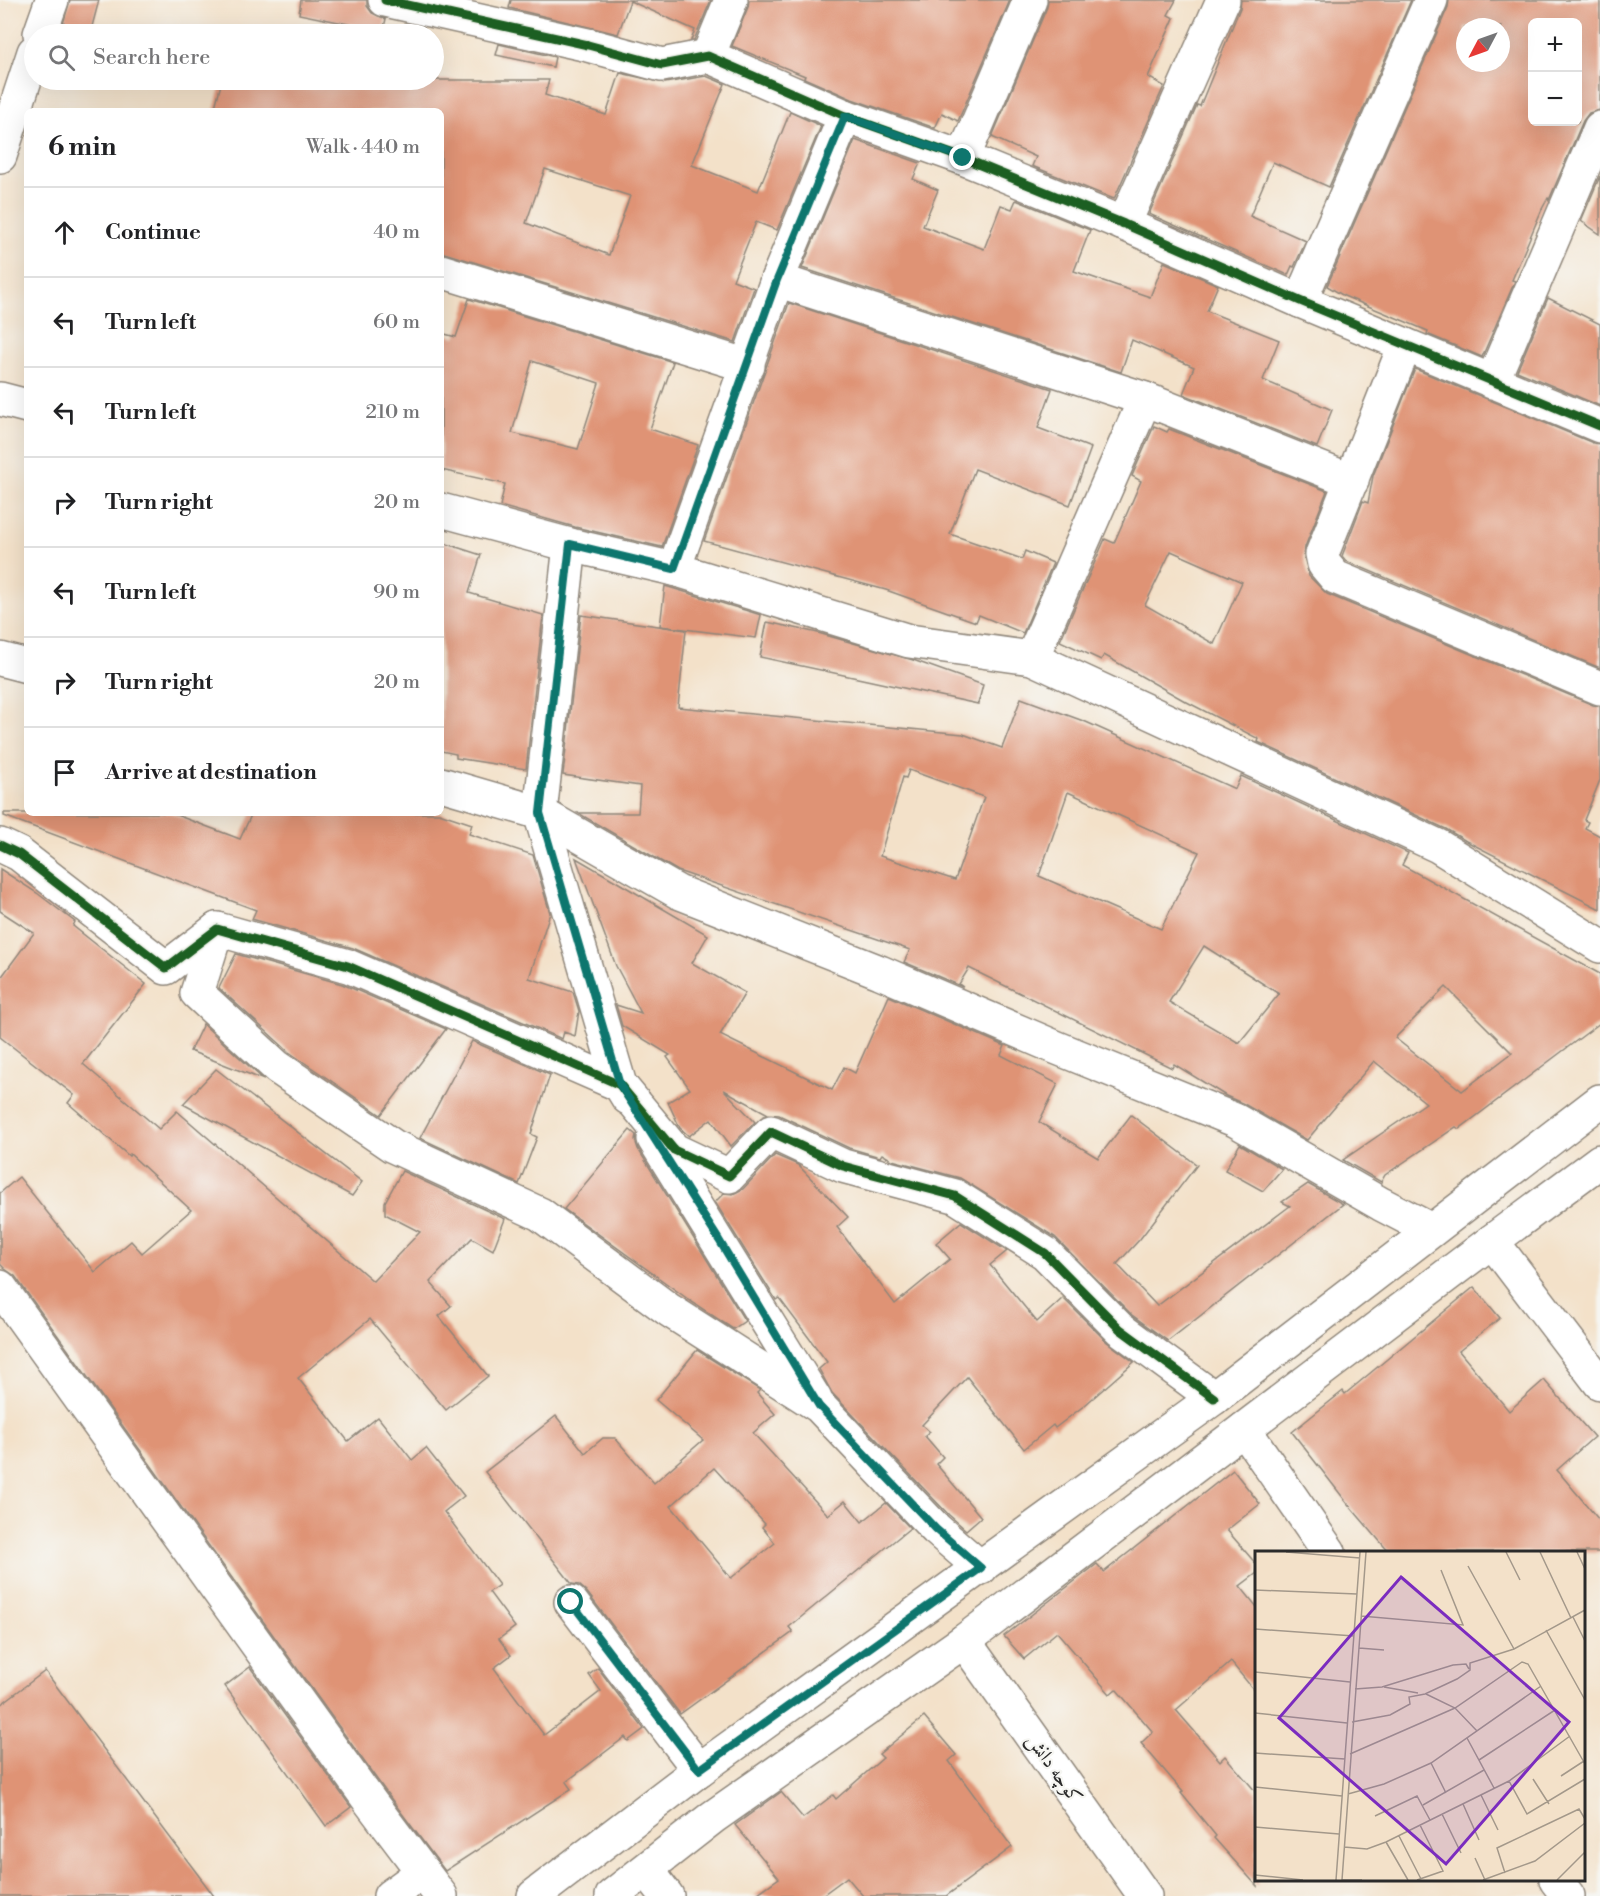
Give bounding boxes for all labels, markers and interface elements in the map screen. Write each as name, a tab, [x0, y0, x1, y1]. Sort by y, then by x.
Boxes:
north arrow	[1456, 18, 1510, 72]
map controls	[1528, 18, 1582, 126]
button: +	[1528, 18, 1582, 72]
search box	[24, 24, 444, 90]
icon: search	[45, 41, 78, 74]
text: Search here	[93, 44, 210, 71]
button: −	[1528, 72, 1582, 126]
text: 6 min	[48, 131, 116, 163]
text: Walk · 440 m	[306, 135, 420, 160]
route end	[949, 144, 975, 170]
icon: ahead	[48, 216, 81, 249]
text: Continue	[105, 219, 201, 246]
text: 40 m	[373, 220, 420, 245]
icon: left	[48, 306, 81, 339]
text: Turn left	[105, 309, 196, 336]
text: 60 m	[373, 310, 420, 335]
icon: left	[48, 396, 81, 429]
text: Turn left	[105, 399, 196, 426]
text: 210 m	[365, 400, 420, 425]
icon: right	[48, 486, 81, 519]
text: Turn right	[105, 489, 213, 516]
text: 20 m	[374, 490, 420, 515]
icon: left	[48, 576, 81, 609]
text: Turn left	[105, 579, 196, 606]
text: 90 m	[373, 580, 420, 605]
icon: right	[48, 666, 81, 699]
text: Turn right	[105, 669, 213, 696]
text: 20 m	[374, 670, 420, 695]
icon: arrive	[48, 756, 81, 789]
text: Arrive at destination	[105, 759, 317, 786]
inset map	[1255, 1551, 1585, 1881]
route start	[557, 1588, 583, 1614]
street label: کوچه دانش	[1020, 1729, 1087, 1809]

